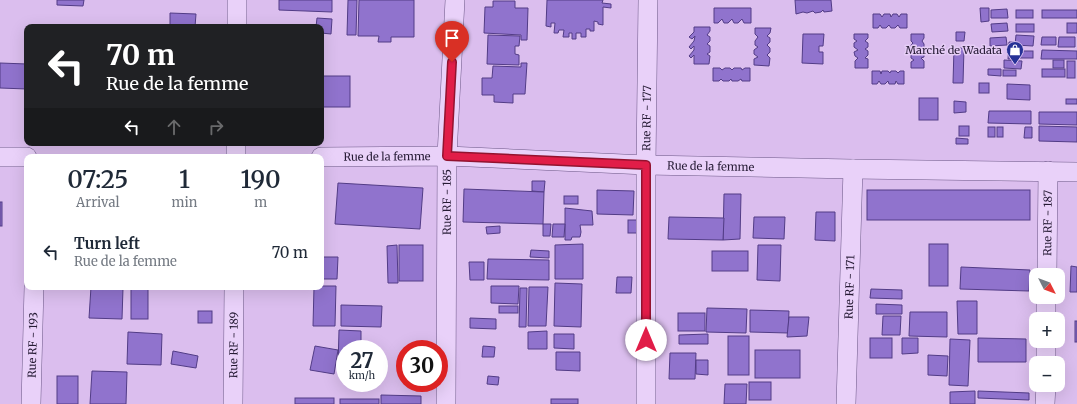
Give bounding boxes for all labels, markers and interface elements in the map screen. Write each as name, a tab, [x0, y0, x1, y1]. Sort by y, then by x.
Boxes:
pin	[435, 21, 469, 62]
icon: arrive	[441, 27, 463, 49]
text: 70 m	[106, 37, 175, 73]
icon: left	[40, 40, 92, 92]
shop icon: Marché de Wadata	[1005, 40, 1025, 65]
place label: Marché de Wadata	[905, 43, 1002, 57]
text: Rue de la femme	[106, 72, 248, 95]
street label: Rue RF - 177	[639, 85, 654, 151]
icon: left	[121, 116, 143, 138]
icon: ahead	[163, 116, 185, 138]
icon: right	[205, 116, 227, 138]
street label: Rue de la femme	[343, 149, 431, 164]
street label: Rue de la femme	[667, 158, 755, 174]
text: 07:25	[67, 164, 128, 195]
text: 1	[179, 164, 190, 195]
text: 190	[241, 164, 281, 195]
street label: Rue RF - 185	[440, 169, 454, 235]
street label: Rue RF - 187	[1040, 190, 1055, 256]
text: Arrival	[76, 194, 119, 211]
text: min	[172, 194, 197, 211]
text: m	[254, 194, 267, 211]
text: Turn left	[74, 234, 140, 253]
icon: left	[40, 241, 62, 263]
text: 70 m	[272, 243, 308, 262]
text: Rue de la femme	[74, 253, 177, 270]
street label: Rue RF - 171	[842, 255, 857, 319]
north arrow	[1029, 268, 1065, 304]
map controls	[1029, 268, 1065, 392]
street label: Rue RF - 189	[226, 311, 241, 378]
street label: Rue RF - 193	[25, 312, 40, 378]
button: +	[1029, 312, 1065, 348]
position arrow	[625, 319, 667, 361]
speed limit sign: 30	[396, 340, 448, 392]
text: 27	[350, 348, 374, 373]
button: −	[1029, 356, 1065, 392]
text: km/h	[349, 369, 375, 382]

